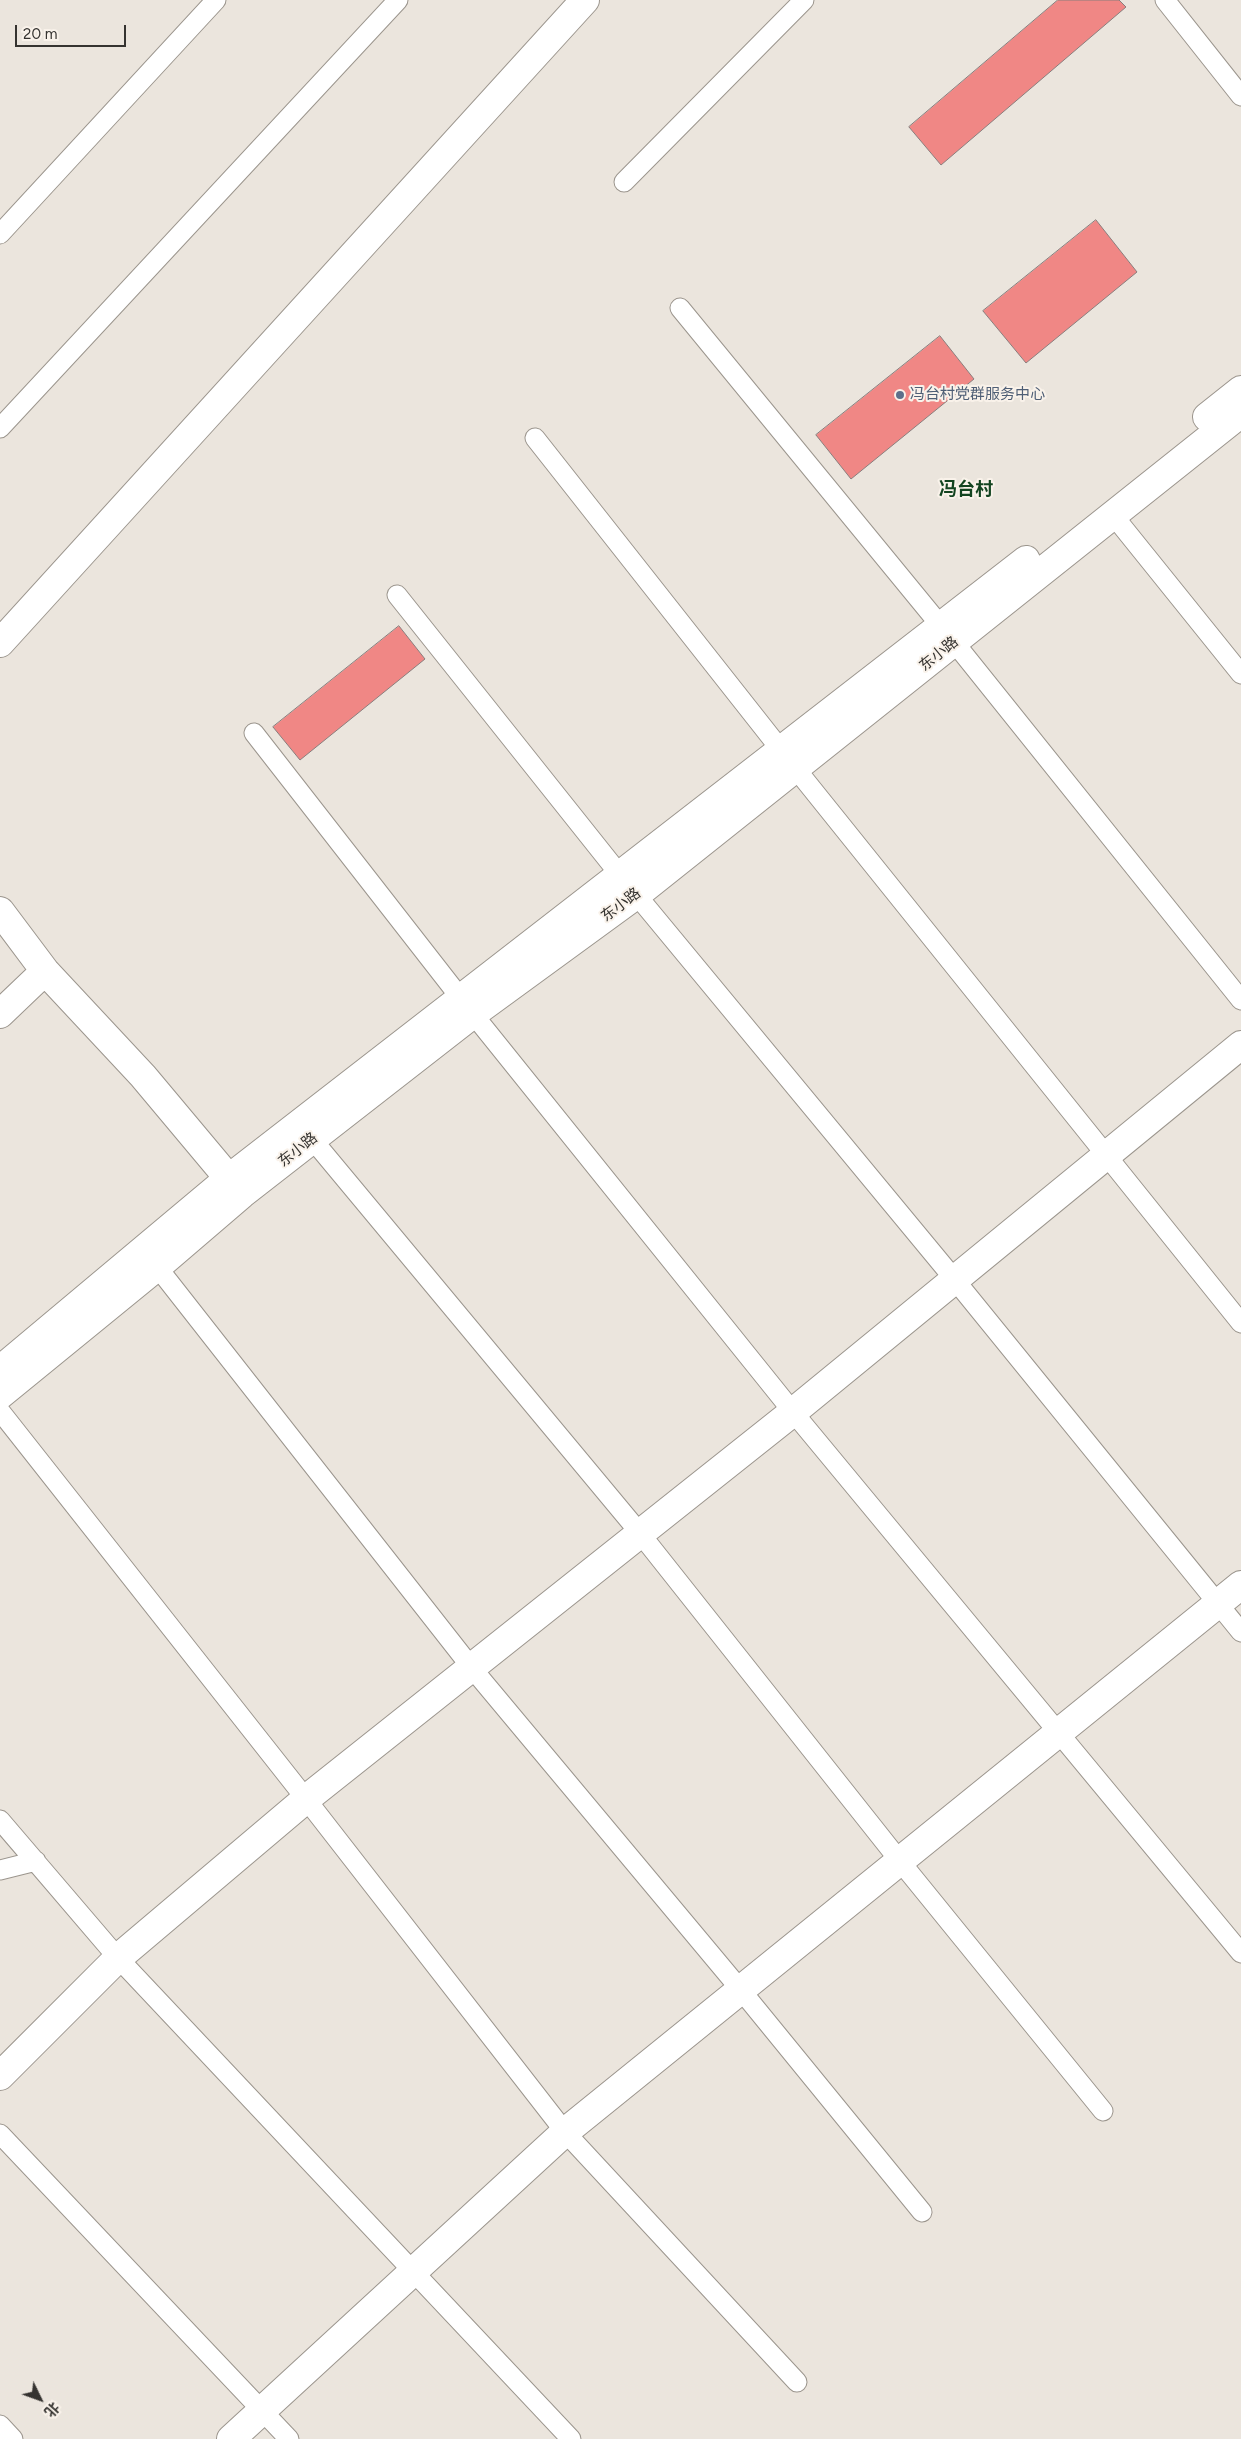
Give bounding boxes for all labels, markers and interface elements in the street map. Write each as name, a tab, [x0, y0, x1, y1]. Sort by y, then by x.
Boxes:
scale bar	[18, 15, 129, 47]
text: 20 m	[23, 25, 57, 43]
place label: 冯台村党群服务中心	[910, 386, 1045, 404]
marker: 冯台村党群服务中心	[894, 389, 906, 401]
district label: 冯台村	[939, 479, 993, 501]
street label: 东小路	[916, 633, 962, 675]
street label: 东小路	[598, 884, 644, 926]
street label: 东小路	[275, 1129, 321, 1171]
north arrow	[15, 2374, 65, 2424]
text: 北	[41, 2398, 63, 2420]

